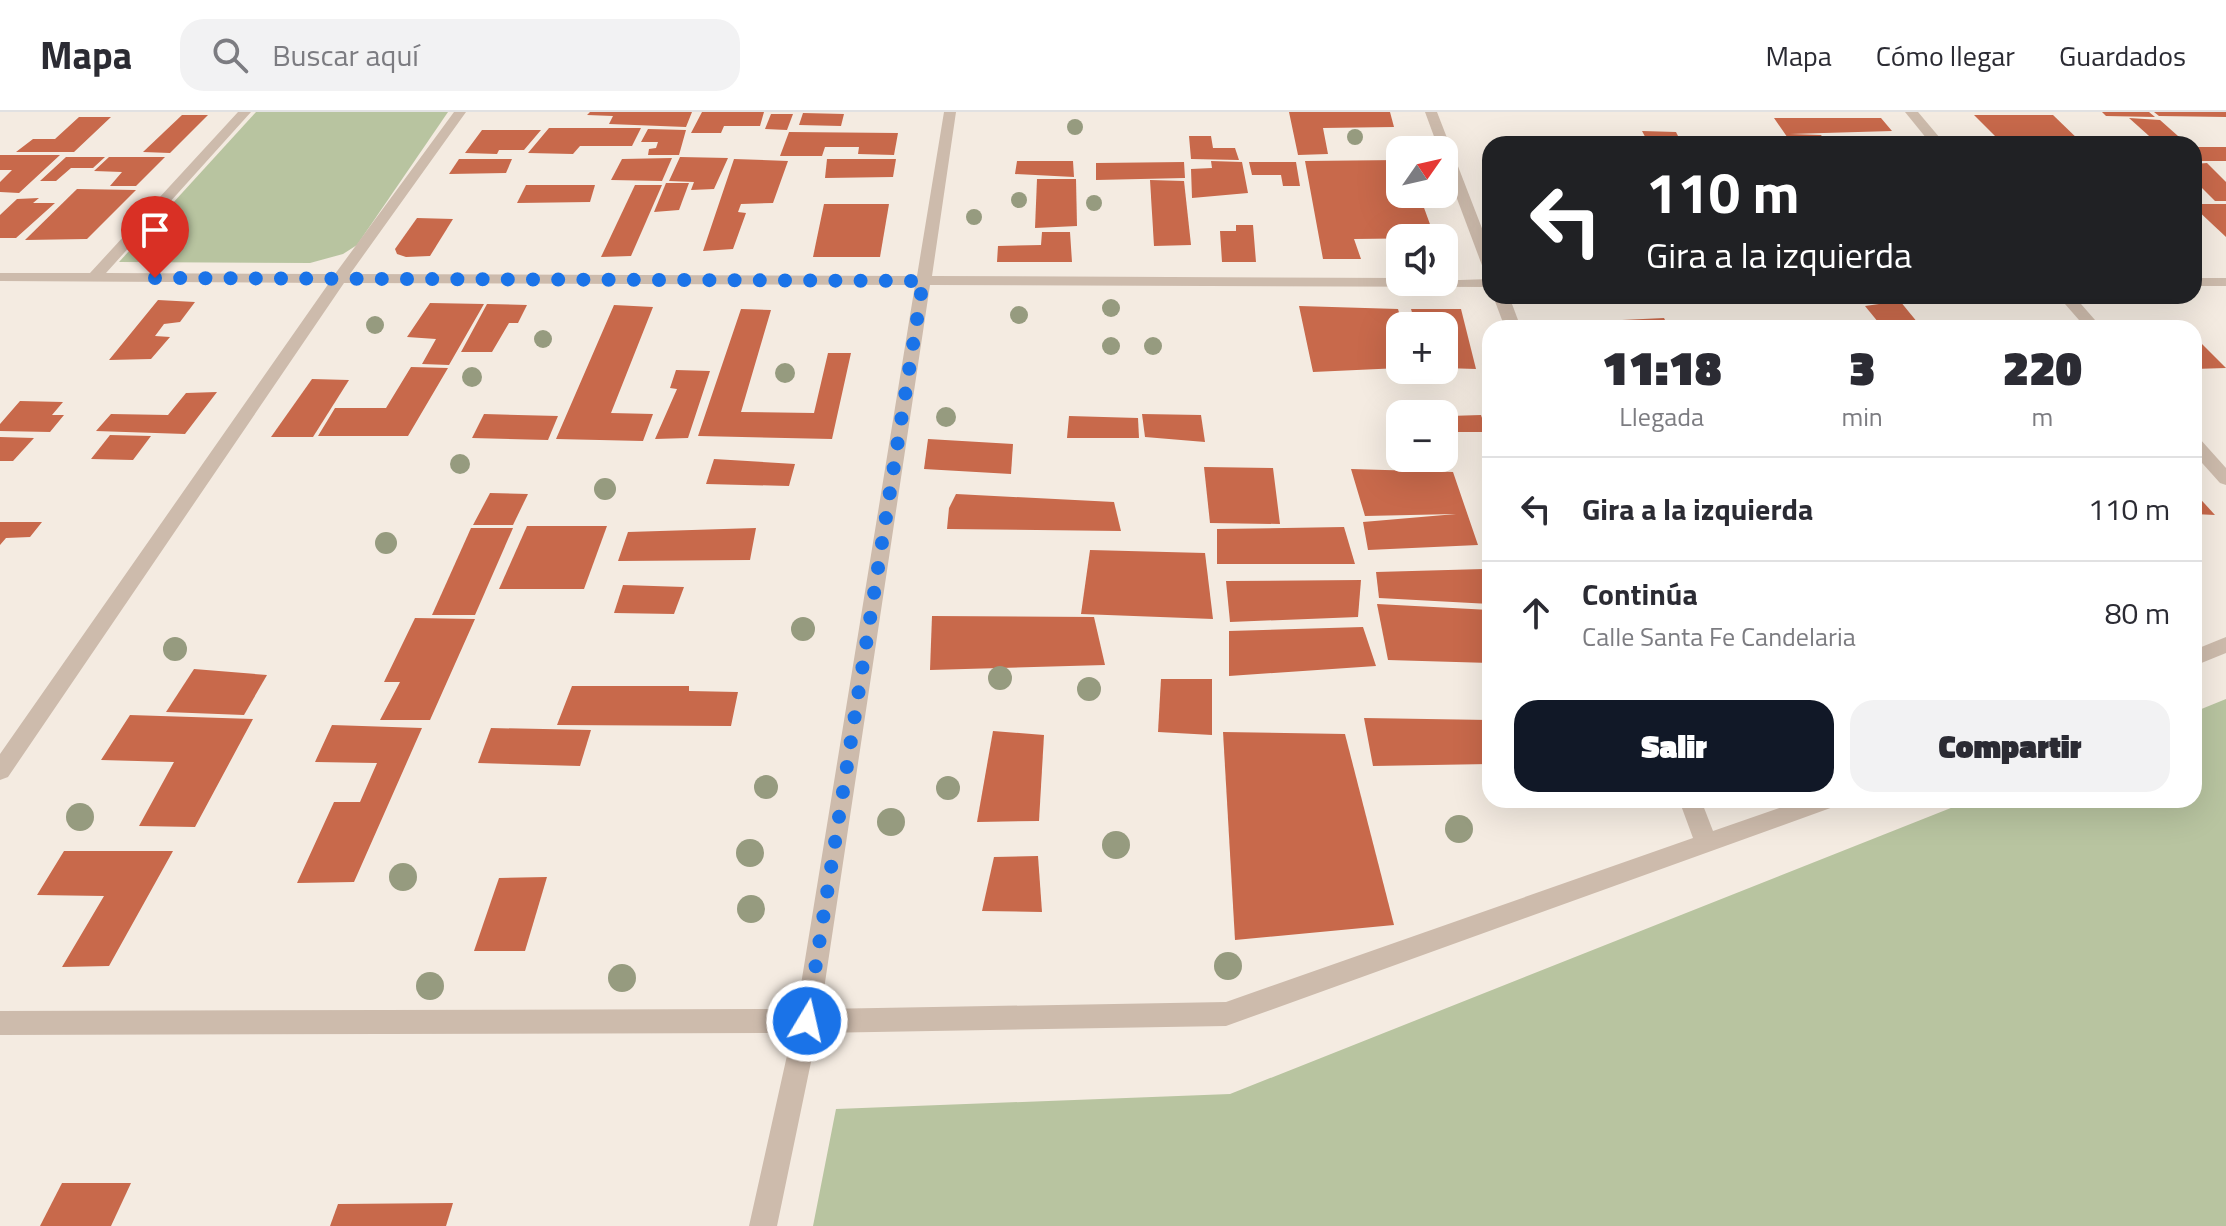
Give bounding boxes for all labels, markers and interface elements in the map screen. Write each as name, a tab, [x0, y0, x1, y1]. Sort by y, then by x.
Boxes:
search box	[180, 19, 740, 91]
text: Mapa	[40, 26, 132, 84]
text: Buscar aquí	[272, 32, 419, 78]
icon: search	[208, 33, 252, 77]
text: Mapa	[1765, 34, 1832, 77]
text: Cómo llegar	[1876, 34, 2015, 77]
text: Guardados	[2059, 34, 2186, 77]
north arrow	[1386, 136, 1458, 208]
map controls	[1386, 136, 1458, 472]
text: 110 m	[1646, 150, 1799, 235]
icon: left	[1514, 168, 1618, 272]
pin	[121, 196, 189, 278]
icon: arrive	[133, 208, 177, 252]
button: sound	[1386, 224, 1458, 296]
text: Gira a la izquierda	[1646, 227, 1912, 282]
button: +	[1386, 312, 1458, 384]
text: 11:18	[1602, 331, 1721, 404]
text: 3	[1849, 331, 1875, 404]
text: 220	[2003, 331, 2082, 404]
text: Llegada	[1619, 397, 1704, 436]
text: min	[1841, 397, 1883, 436]
text: m	[2032, 397, 2053, 436]
button: −	[1386, 400, 1458, 472]
text: Gira a la izquierda	[1582, 486, 1813, 532]
text: 110 m	[2088, 486, 2170, 532]
icon: left	[1514, 487, 1558, 531]
text: Continúa	[1582, 571, 1698, 617]
text: 80 m	[2105, 590, 2170, 636]
icon: ahead	[1514, 591, 1558, 635]
text: Calle Santa Fe Candelaria	[1582, 617, 1856, 656]
button: Salir	[1514, 700, 1834, 792]
button: Compartir	[1850, 700, 2170, 792]
position arrow	[765, 979, 849, 1063]

